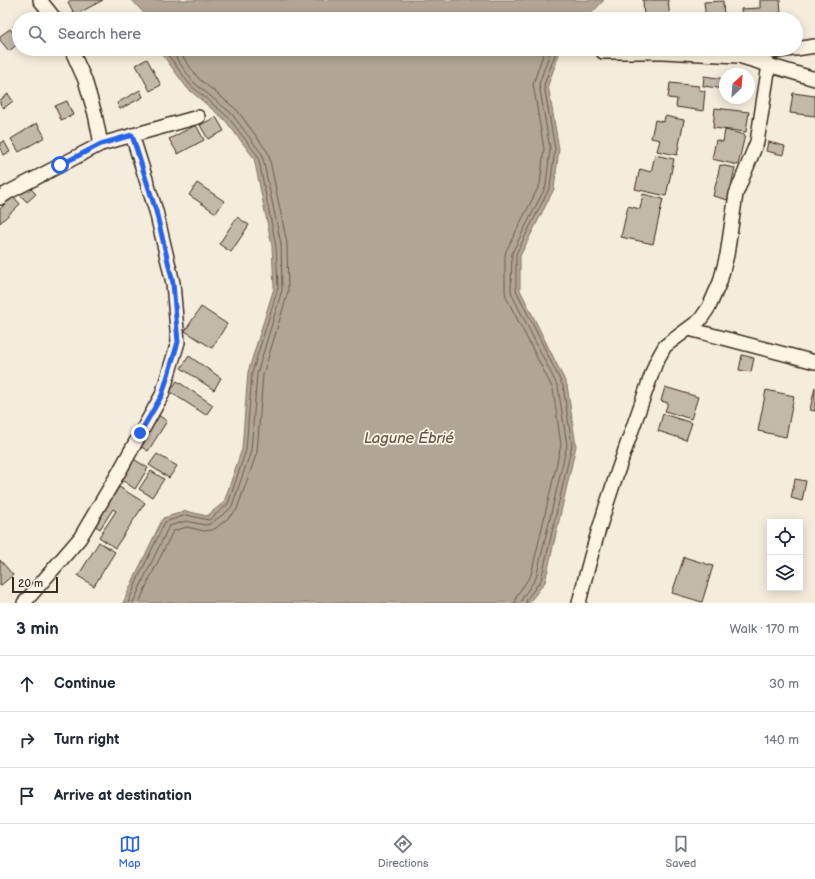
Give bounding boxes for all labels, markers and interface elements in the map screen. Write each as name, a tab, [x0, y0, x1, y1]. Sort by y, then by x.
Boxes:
search box	[12, 12, 803, 56]
icon: search	[26, 23, 48, 45]
text: Search here	[58, 25, 141, 44]
north arrow	[719, 68, 755, 104]
route start	[51, 156, 69, 174]
route end	[131, 424, 149, 442]
water label: Lagune Ébrié	[364, 429, 454, 448]
map controls	[767, 519, 803, 591]
button: locate	[767, 519, 803, 555]
button: layers	[767, 555, 803, 591]
scale bar	[12, 575, 58, 594]
text: 20 m	[18, 577, 43, 590]
text: 3 min	[16, 619, 59, 639]
text: Walk · 170 m	[729, 621, 799, 637]
icon: ahead	[16, 673, 38, 695]
text: Continue	[54, 674, 116, 693]
text: 30 m	[769, 676, 799, 692]
icon: right	[16, 729, 38, 751]
text: Turn right	[54, 730, 119, 749]
text: 140 m	[764, 732, 799, 748]
icon: arrive	[16, 785, 38, 807]
text: Arrive at destination	[54, 786, 192, 805]
tab: Map	[119, 833, 141, 870]
tab: Directions	[378, 833, 428, 870]
tab: Saved	[666, 833, 696, 870]

